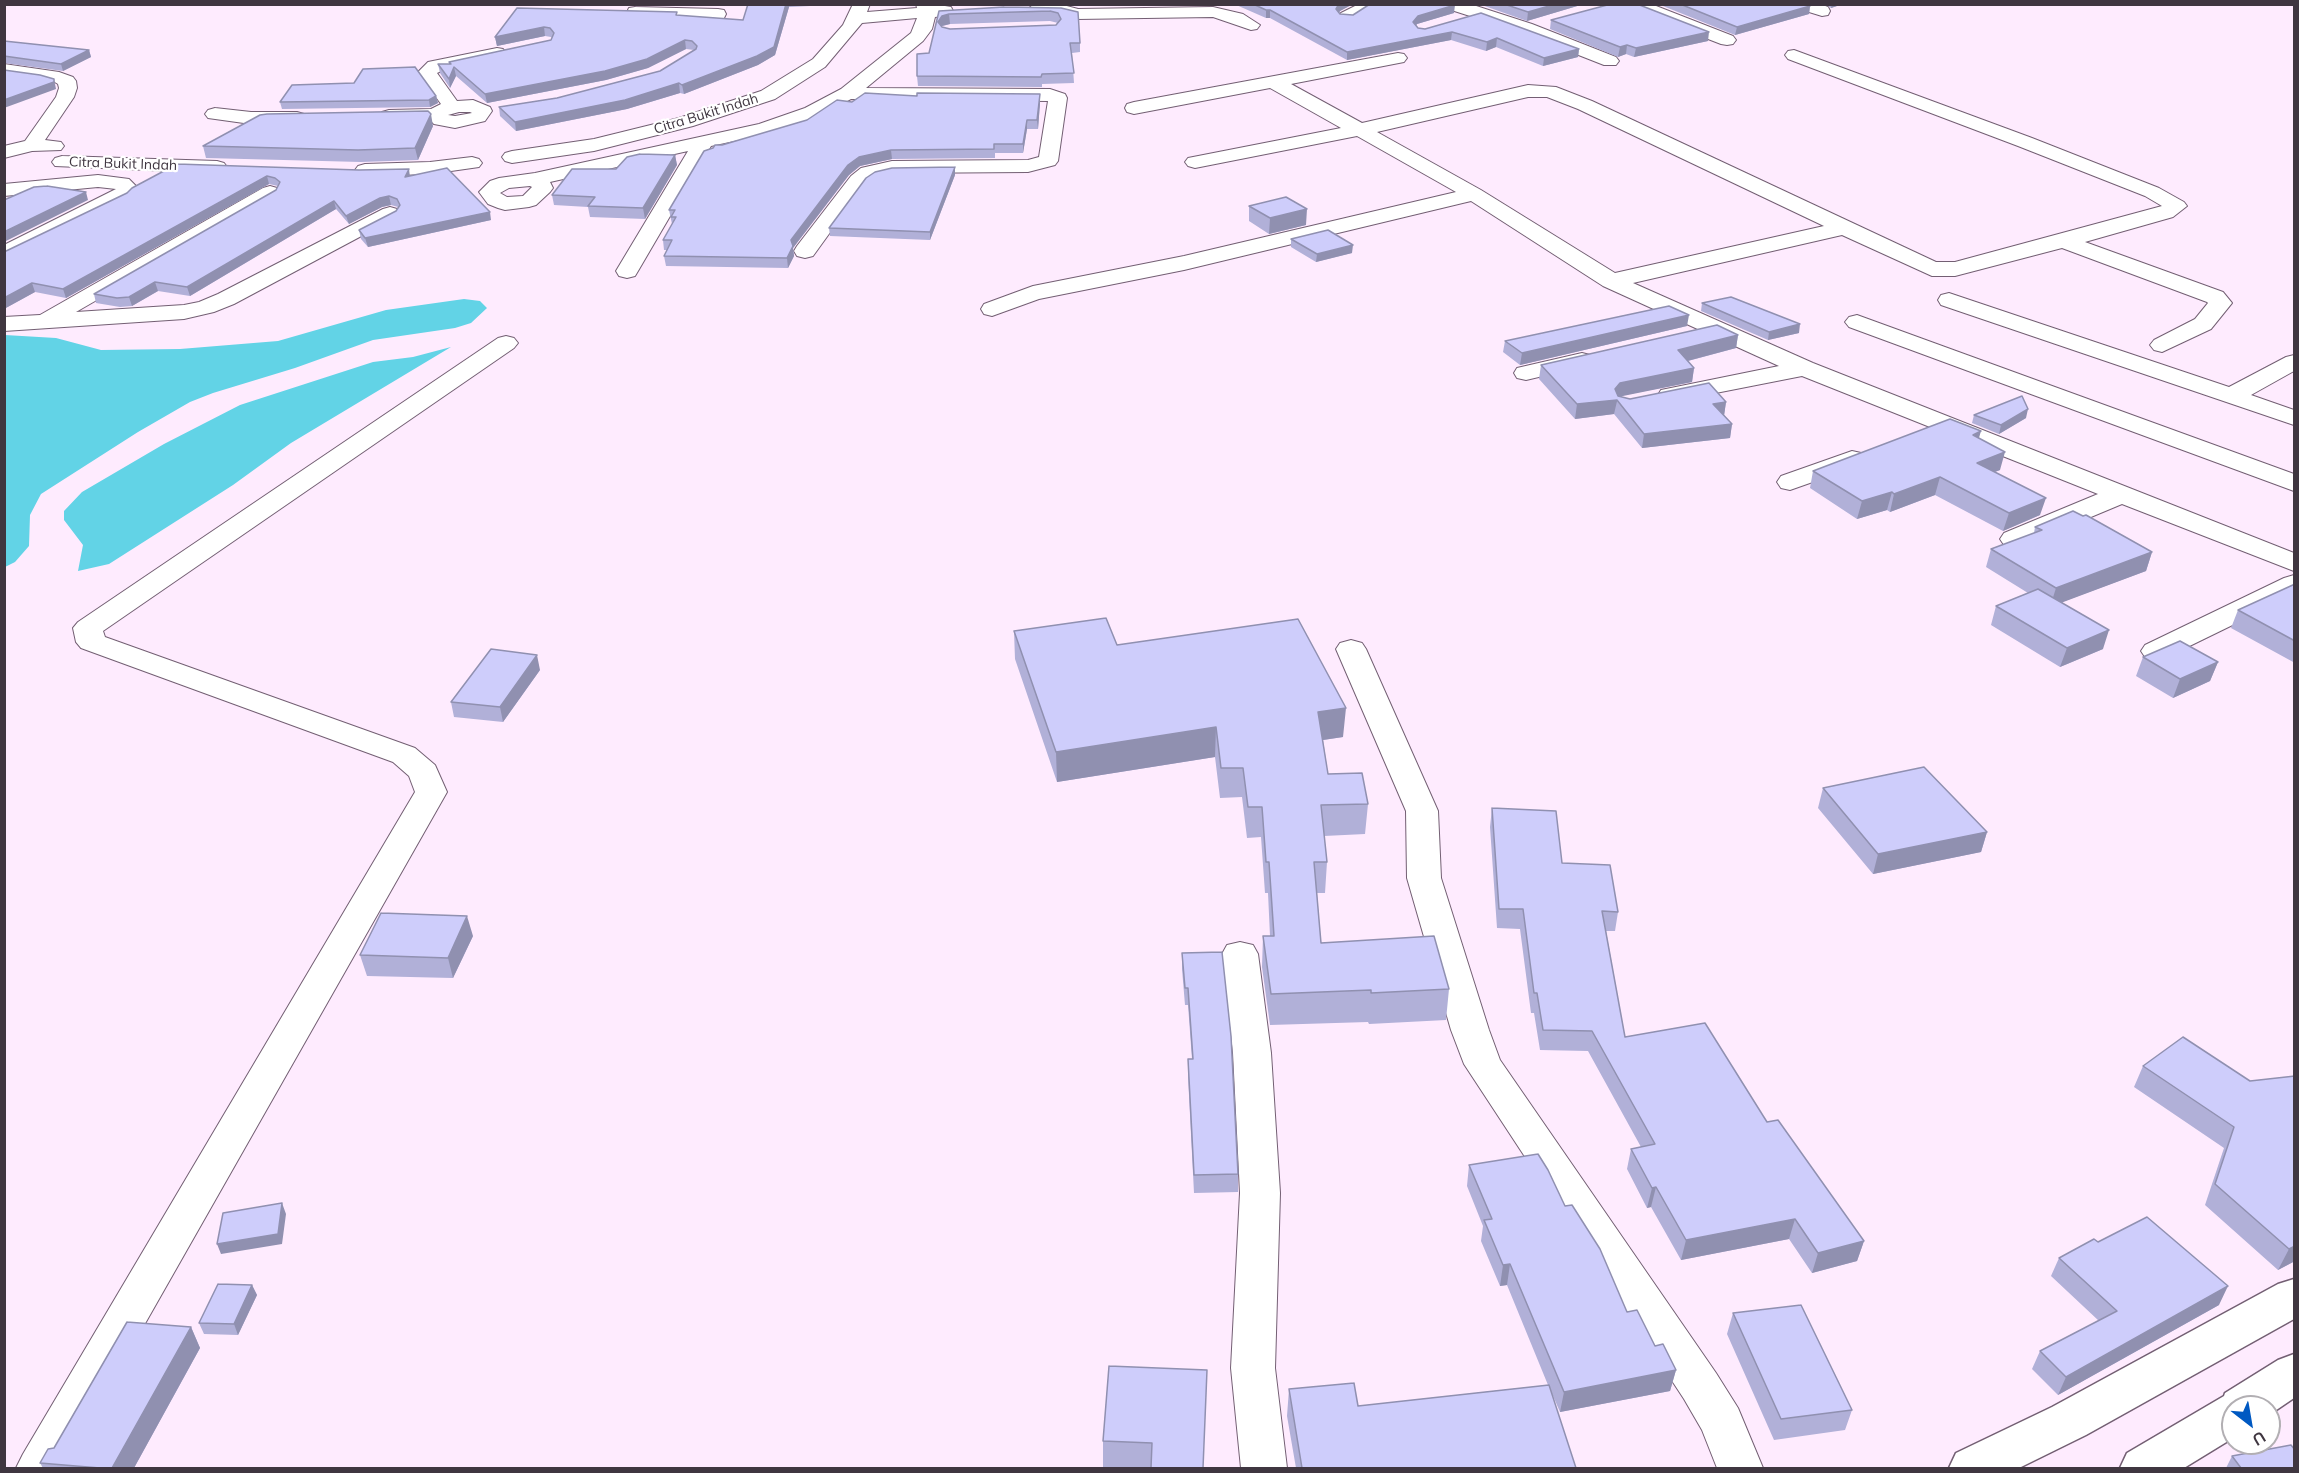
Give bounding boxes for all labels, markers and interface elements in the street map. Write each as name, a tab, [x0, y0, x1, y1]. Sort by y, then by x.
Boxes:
street label: Citra Bukit Indah	[652, 90, 760, 138]
street label: Citra Bukit Indah	[69, 154, 177, 174]
north arrow	[2221, 1395, 2281, 1455]
text: U	[2249, 1427, 2269, 1450]

